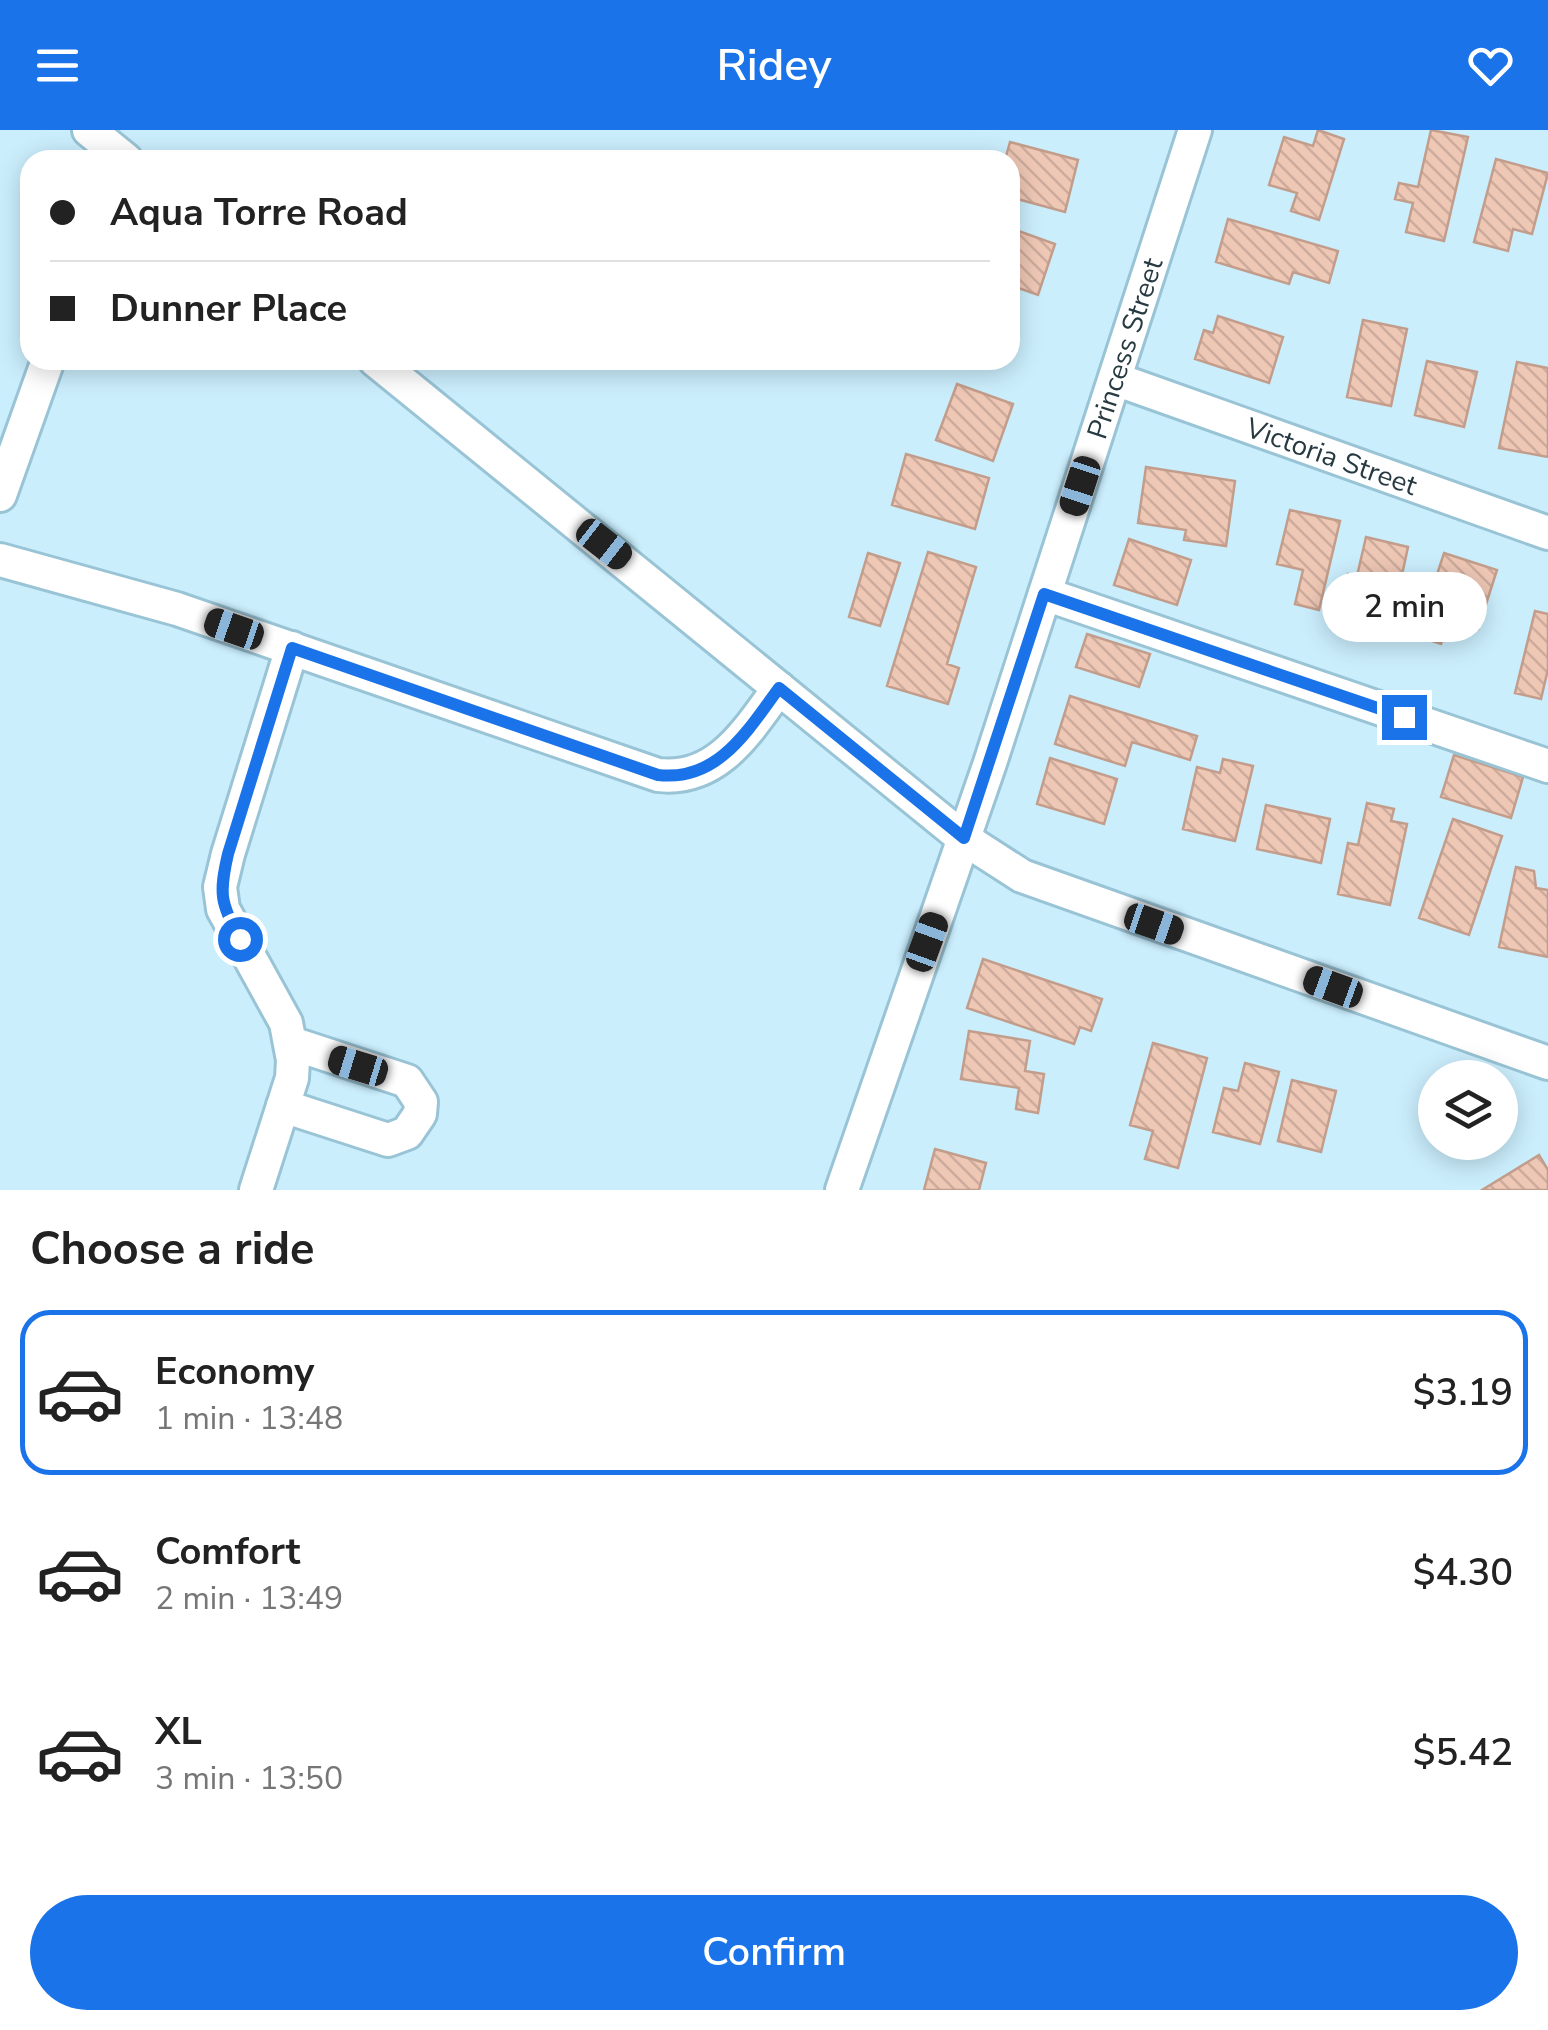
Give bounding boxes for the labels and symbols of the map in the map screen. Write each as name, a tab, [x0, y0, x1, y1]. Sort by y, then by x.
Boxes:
street label: Princess Street	[1078, 253, 1172, 444]
street label: Victoria Street	[1240, 409, 1422, 505]
car	[1056, 453, 1104, 519]
car	[571, 514, 637, 574]
callout: 2 min	[1322, 572, 1486, 642]
car	[201, 605, 267, 653]
route end	[1382, 695, 1427, 740]
car	[1121, 900, 1187, 948]
car	[903, 909, 951, 975]
route start	[218, 917, 263, 962]
car	[1300, 963, 1366, 1011]
car	[325, 1043, 391, 1089]

